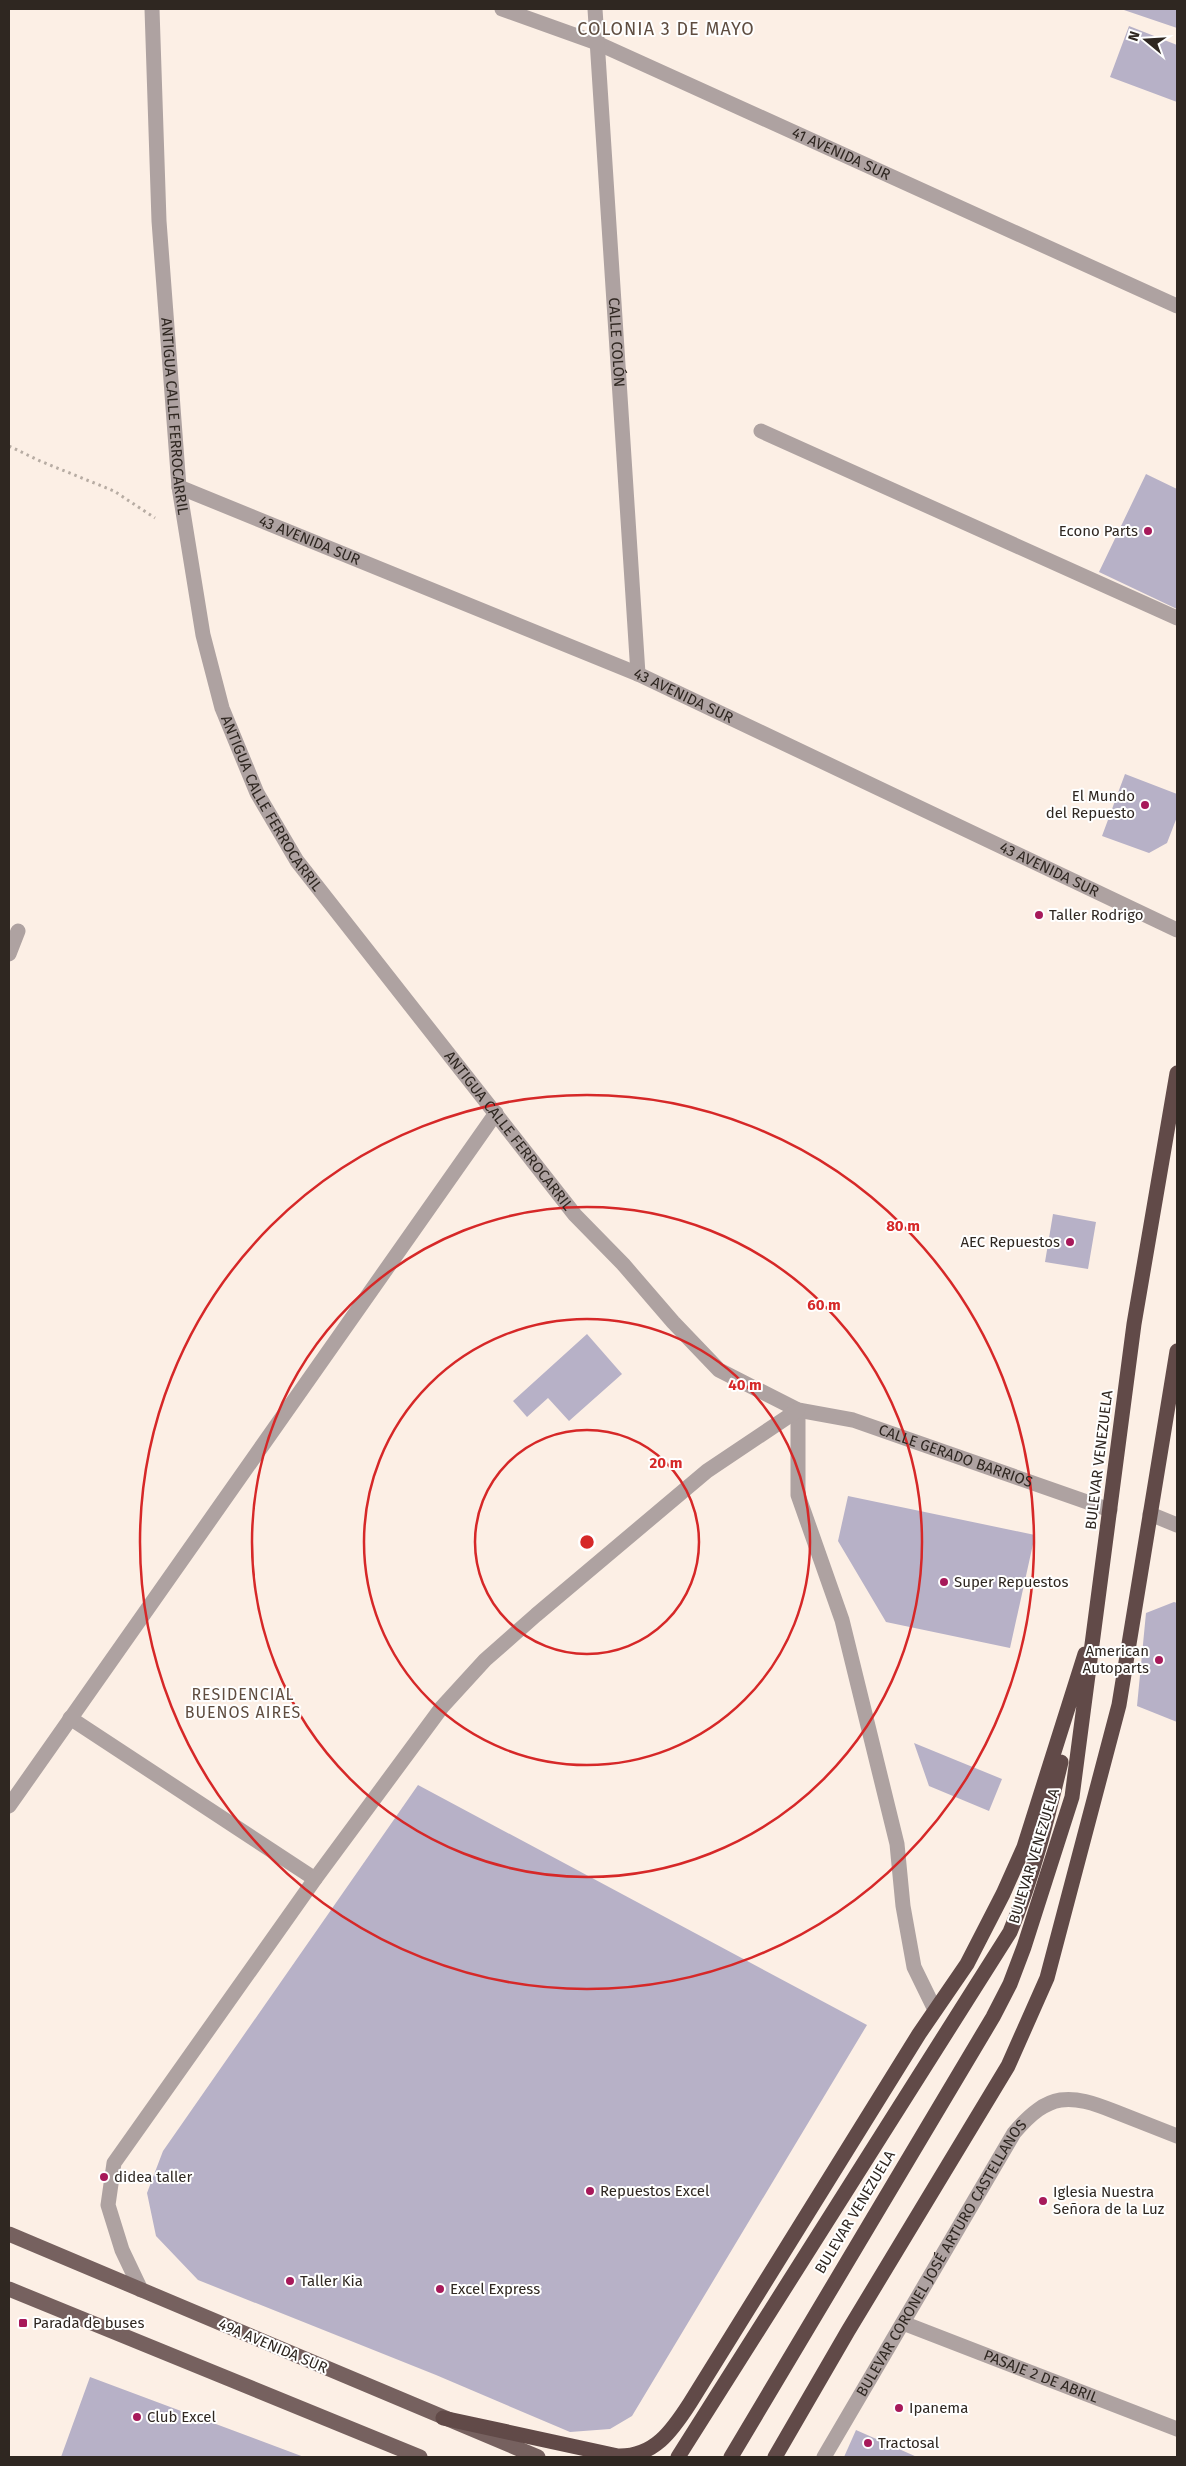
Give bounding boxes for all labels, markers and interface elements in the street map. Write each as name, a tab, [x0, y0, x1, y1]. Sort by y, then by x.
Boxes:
north arrow	[1121, 15, 1171, 65]
district label: COLONIA 3 DE MAYO	[577, 18, 755, 40]
text: N	[1125, 29, 1144, 43]
street label: 41 AVENIDA SUR	[789, 124, 893, 184]
street label: CALLE COLÓN	[605, 297, 628, 388]
street label: ANTIGUA CALLE FERROCARRIL	[157, 317, 192, 517]
street label: 43 AVENIDA SUR	[256, 511, 363, 569]
place label: Econo Parts	[1059, 522, 1138, 540]
marker: Econo Parts	[1142, 525, 1154, 537]
street label: 43 AVENIDA SUR	[631, 664, 736, 727]
street label: ANTIGUA CALLE FERROCARRIL	[217, 713, 327, 895]
place label: El Mundo del Repuesto	[1046, 787, 1135, 822]
marker: El Mundo del Repuesto	[1139, 799, 1151, 811]
street label: 43 AVENIDA SUR	[997, 838, 1102, 901]
place label: Taller Rodrigo	[1049, 906, 1144, 924]
marker: Taller Rodrigo	[1033, 909, 1045, 921]
street label: ANTIGUA CALLE FERROCARRIL	[441, 1047, 577, 1214]
text: 80 m	[886, 1217, 920, 1235]
place label: AEC Repuestos	[960, 1233, 1060, 1251]
marker: AEC Repuestos	[1064, 1236, 1076, 1248]
text: 60 m	[807, 1296, 841, 1314]
text: 40 m	[728, 1376, 762, 1394]
street label: BULEVAR VENEZUELA	[1082, 1389, 1117, 1531]
street label: CALLE GERADO BARRIOS	[876, 1421, 1035, 1491]
text: 20 m	[650, 1454, 682, 1472]
centre of rings	[578, 1533, 596, 1551]
place label: Super Repuestos	[954, 1573, 1069, 1591]
marker: Super Repuestos	[938, 1576, 950, 1588]
place label: American Autoparts	[1083, 1642, 1149, 1677]
marker: American Autoparts	[1153, 1654, 1165, 1666]
district label: RESIDENCIAL BUENOS AIRES	[185, 1685, 301, 1722]
street label: BULEVAR VENEZUELA	[1005, 1786, 1063, 1926]
street label: BULEVAR CORONEL JOSÉ ARTURO CASTELLANOS	[852, 2116, 1030, 2400]
street label: BULEVAR VENEZUELA	[811, 2147, 899, 2277]
place label: didea taller	[114, 2168, 193, 2186]
marker: didea taller	[98, 2171, 110, 2183]
place label: Repuestos Excel	[600, 2182, 710, 2200]
place label: Iglesia Nuestra Señora de la Luz	[1053, 2183, 1165, 2218]
marker: Repuestos Excel	[584, 2185, 596, 2197]
marker: Iglesia Nuestra Señora de la Luz	[1037, 2195, 1049, 2207]
place label: Taller Kia	[300, 2272, 363, 2290]
marker: Taller Kia	[284, 2275, 296, 2287]
place label: Excel Express	[450, 2280, 540, 2298]
marker: Excel Express	[434, 2283, 446, 2295]
place label: Parada de buses	[33, 2314, 145, 2332]
street label: 49A AVENIDA SUR	[216, 2315, 330, 2377]
marker: Parada de buses	[17, 2317, 29, 2329]
street label: PASAJE 2 DE ABRIL	[981, 2346, 1101, 2407]
place label: Ipanema	[909, 2399, 968, 2417]
marker: Ipanema	[893, 2402, 905, 2414]
place label: Club Excel	[147, 2408, 216, 2426]
marker: Club Excel	[131, 2411, 143, 2423]
place label: Tractosal	[878, 2434, 940, 2452]
marker: Tractosal	[862, 2437, 874, 2449]

